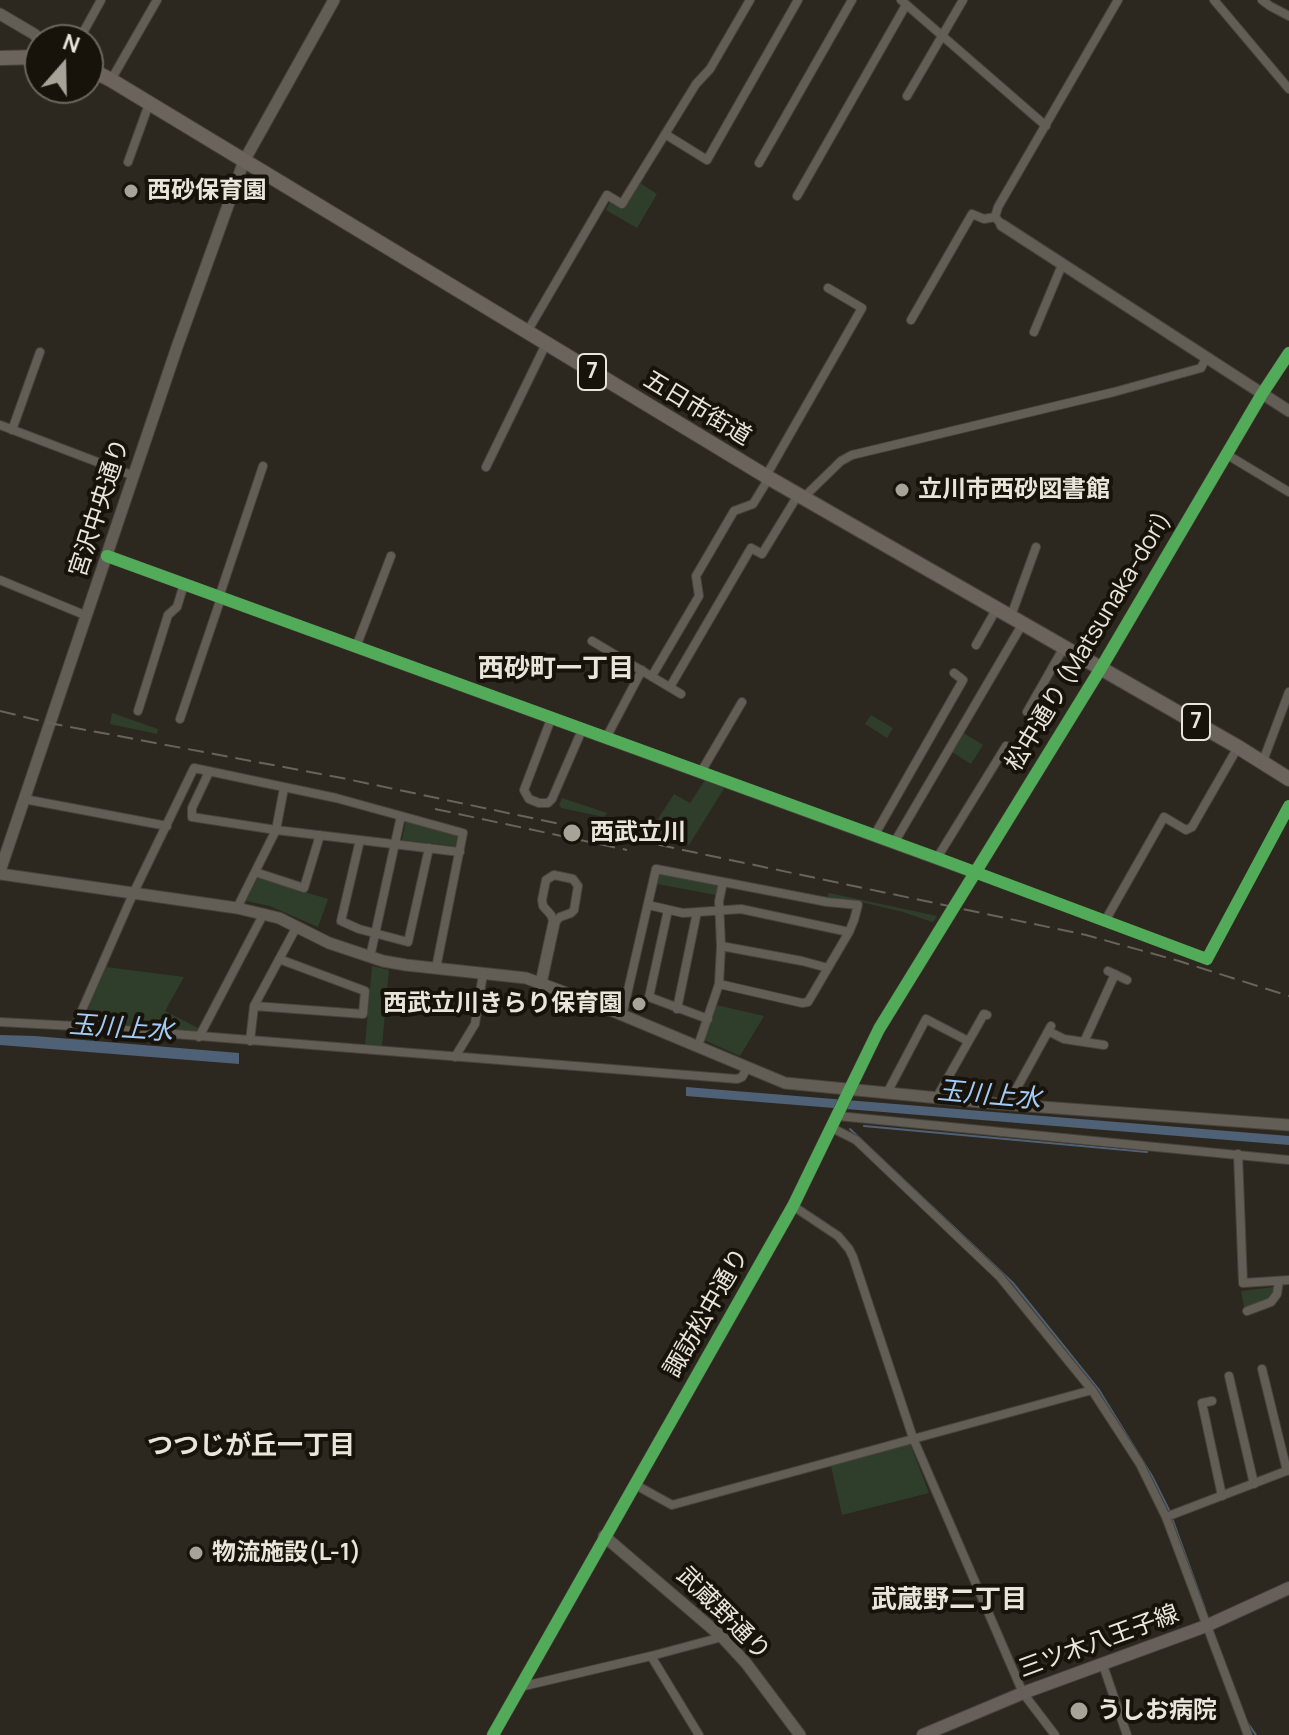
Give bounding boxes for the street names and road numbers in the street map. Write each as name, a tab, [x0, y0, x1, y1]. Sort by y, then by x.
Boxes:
road number: 7	[578, 354, 606, 390]
street label: 五日市街道	[638, 366, 756, 452]
street label: 宮沢中央通り	[64, 435, 136, 581]
street label: 松中通り (Matsunaka-dori)	[1000, 507, 1178, 777]
road number: 7	[1182, 704, 1210, 740]
street label: 諏訪松中通り	[659, 1243, 755, 1383]
street label: 武蔵野通り	[670, 1561, 776, 1667]
street label: 三ツ木八王子線	[1015, 1600, 1183, 1684]

